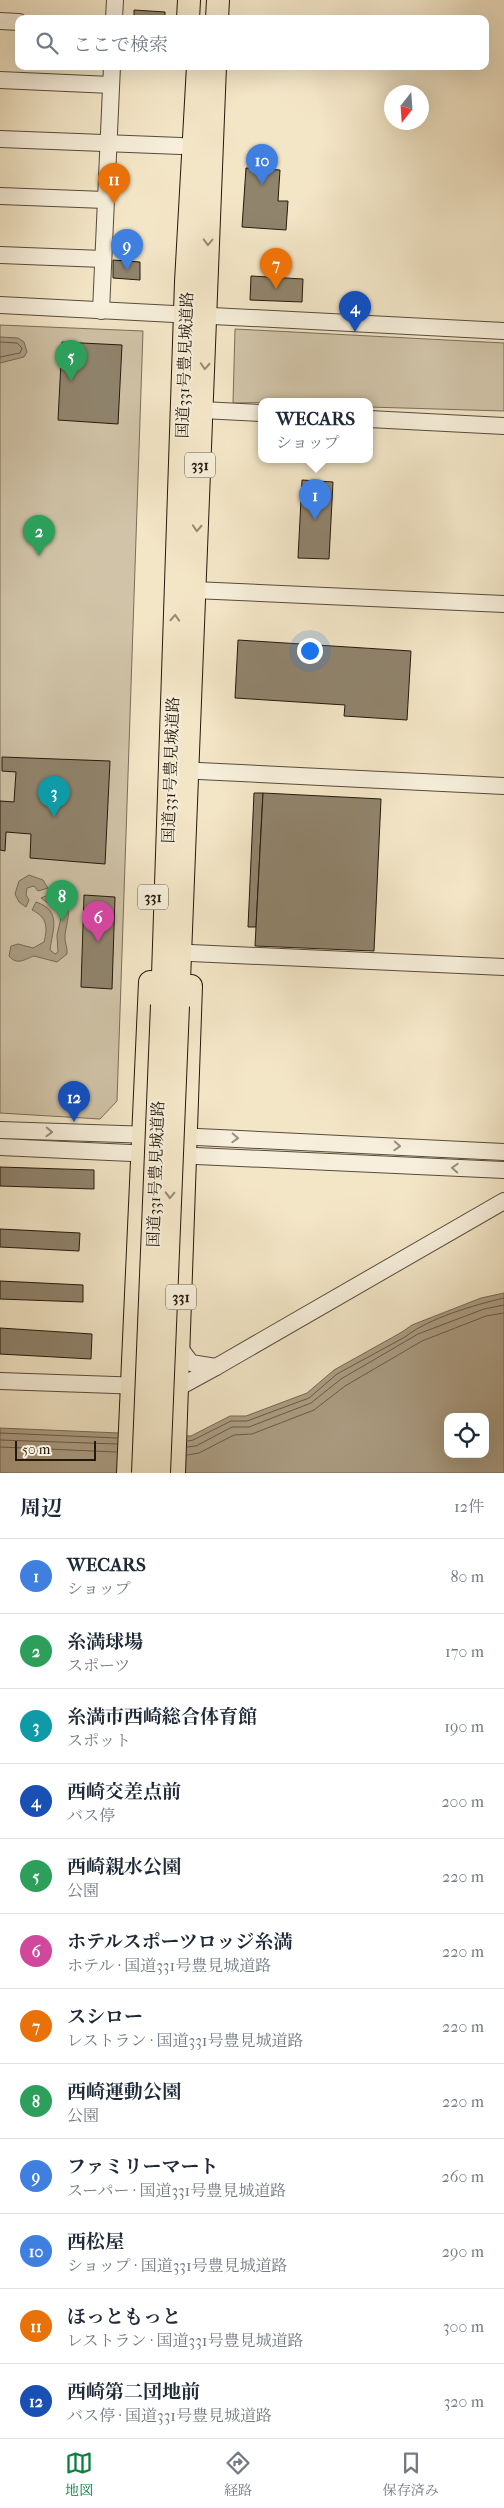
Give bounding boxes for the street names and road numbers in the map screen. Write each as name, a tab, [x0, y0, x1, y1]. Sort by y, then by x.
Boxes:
street label: 国道331号豊見城道路	[172, 291, 197, 439]
road number: 331	[185, 452, 215, 478]
street label: 国道331号豊見城道路	[158, 696, 183, 844]
road number: 331	[138, 884, 168, 910]
street label: 国道331号豊見城道路	[143, 1100, 168, 1248]
road number: 331	[166, 1284, 196, 1310]

